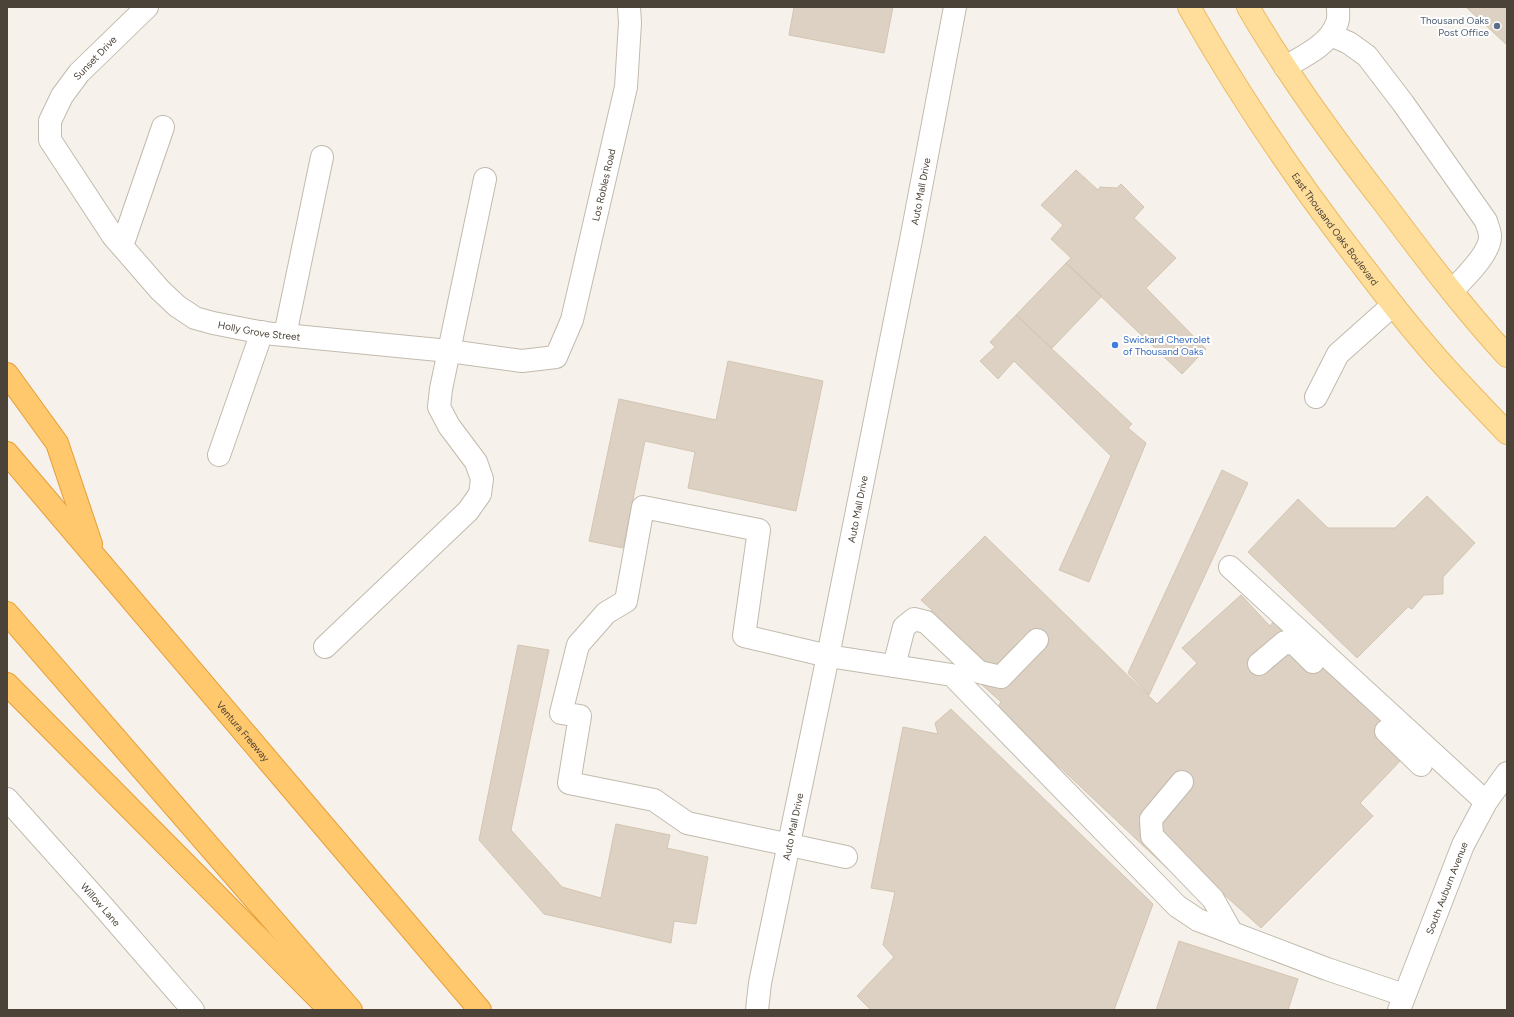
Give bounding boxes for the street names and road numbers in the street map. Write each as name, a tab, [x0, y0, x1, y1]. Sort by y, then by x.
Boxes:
street label: Sunset Drive	[71, 33, 120, 83]
street label: Los Robles Road	[589, 147, 618, 222]
street label: Auto Mall Drive	[908, 156, 933, 226]
street label: East Thousand Oaks Boulevard	[1289, 170, 1382, 288]
street label: Holly Grove Street	[217, 318, 301, 343]
street label: Auto Mall Drive	[844, 474, 870, 544]
street label: Ventura Freeway	[214, 698, 273, 765]
street label: Auto Mall Drive	[779, 791, 806, 861]
street label: South Auburn Avenue	[1422, 839, 1471, 936]
street label: Willow Lane	[78, 880, 124, 929]

